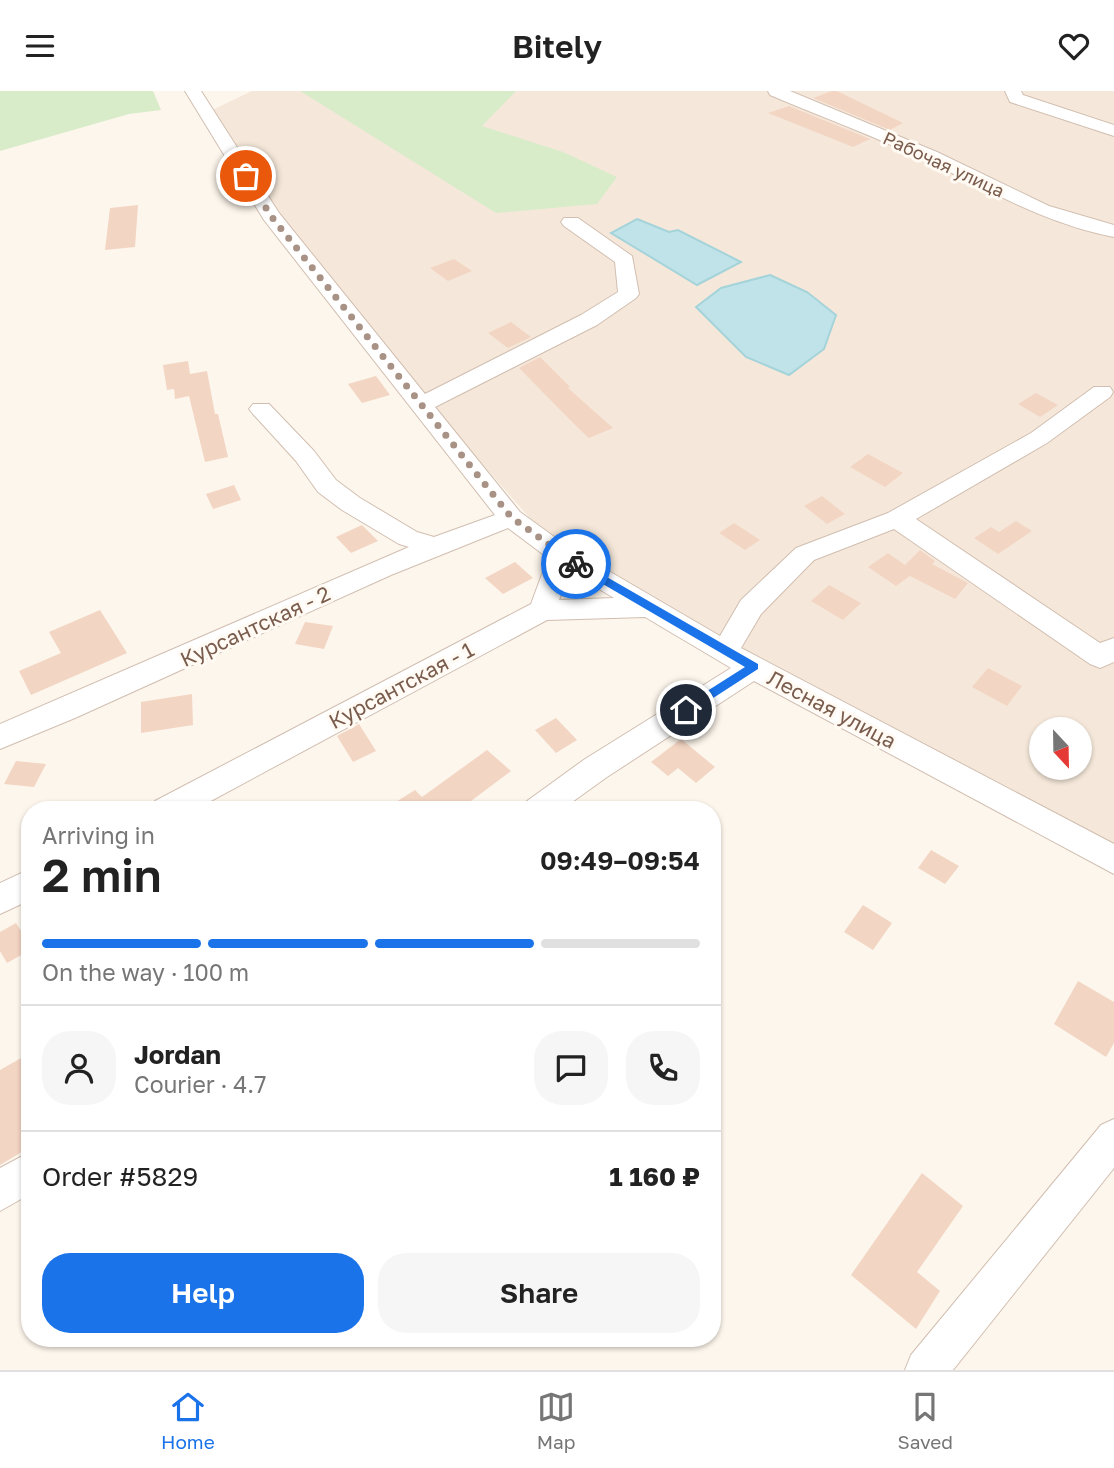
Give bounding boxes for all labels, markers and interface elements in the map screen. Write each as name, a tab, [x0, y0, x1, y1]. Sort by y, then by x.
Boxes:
icon: menu	[21, 27, 59, 65]
text: Bitely	[512, 27, 602, 65]
icon: heart	[1055, 27, 1093, 65]
street label: Рабочая улица	[880, 126, 1008, 202]
pin	[216, 146, 276, 206]
icon: bag	[227, 157, 265, 195]
courier	[541, 529, 611, 599]
icon: bike	[557, 545, 595, 583]
street label: Курсантская - 2	[176, 580, 334, 672]
street label: Курсантская - 1	[324, 636, 478, 734]
street label: Лесная улица	[763, 664, 901, 754]
pin	[656, 680, 716, 740]
icon: home	[667, 691, 705, 729]
north arrow	[1029, 717, 1092, 781]
map controls	[1029, 717, 1092, 780]
text: Arriving in	[42, 821, 155, 849]
text: 09:49–09:54	[540, 845, 700, 876]
text: 2 min	[42, 847, 162, 902]
text: On the way · 100 m	[42, 958, 249, 986]
button: person	[42, 1031, 116, 1105]
button: chat	[534, 1031, 608, 1105]
button: phone	[626, 1031, 700, 1105]
text: Jordan	[134, 1039, 221, 1070]
text: Courier · 4.7	[134, 1070, 266, 1098]
text: Order #5829	[42, 1161, 198, 1192]
text: 1 160 ₽	[609, 1161, 700, 1192]
button: Help	[42, 1253, 364, 1333]
button: Share	[378, 1253, 700, 1333]
tab: Home	[161, 1388, 215, 1453]
tab: Map	[537, 1388, 575, 1453]
tab: Saved	[897, 1388, 953, 1453]

